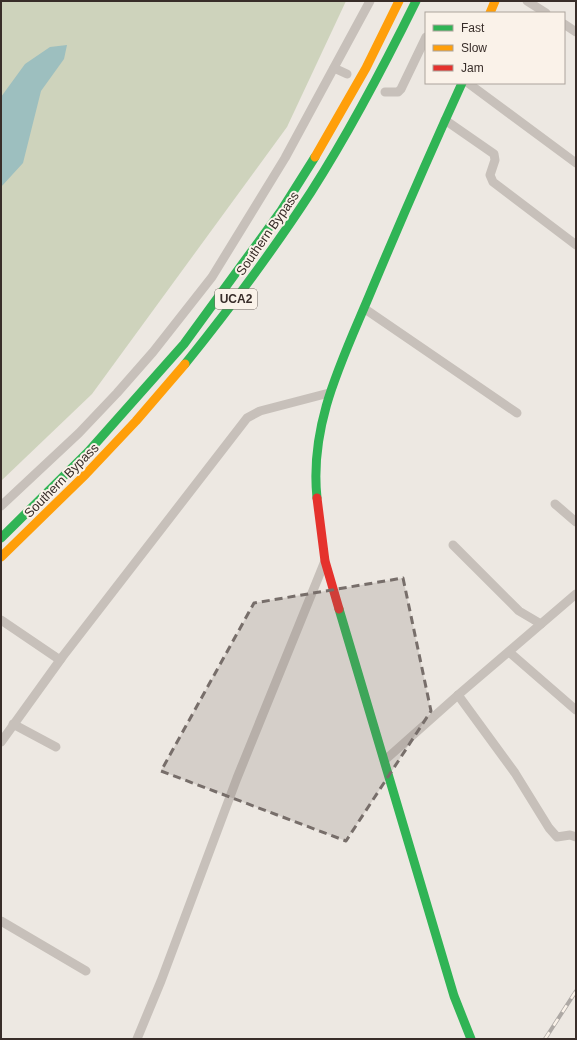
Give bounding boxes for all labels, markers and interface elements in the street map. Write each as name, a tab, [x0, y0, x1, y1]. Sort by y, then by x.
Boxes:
legend	[425, 12, 565, 84]
text: Fast	[461, 21, 485, 35]
text: Slow	[461, 41, 487, 55]
text: Jam	[461, 61, 484, 75]
street label: Southern Bypass	[233, 188, 302, 278]
road number: UCA2	[215, 289, 257, 309]
street label: Southern Bypass	[21, 440, 102, 521]

